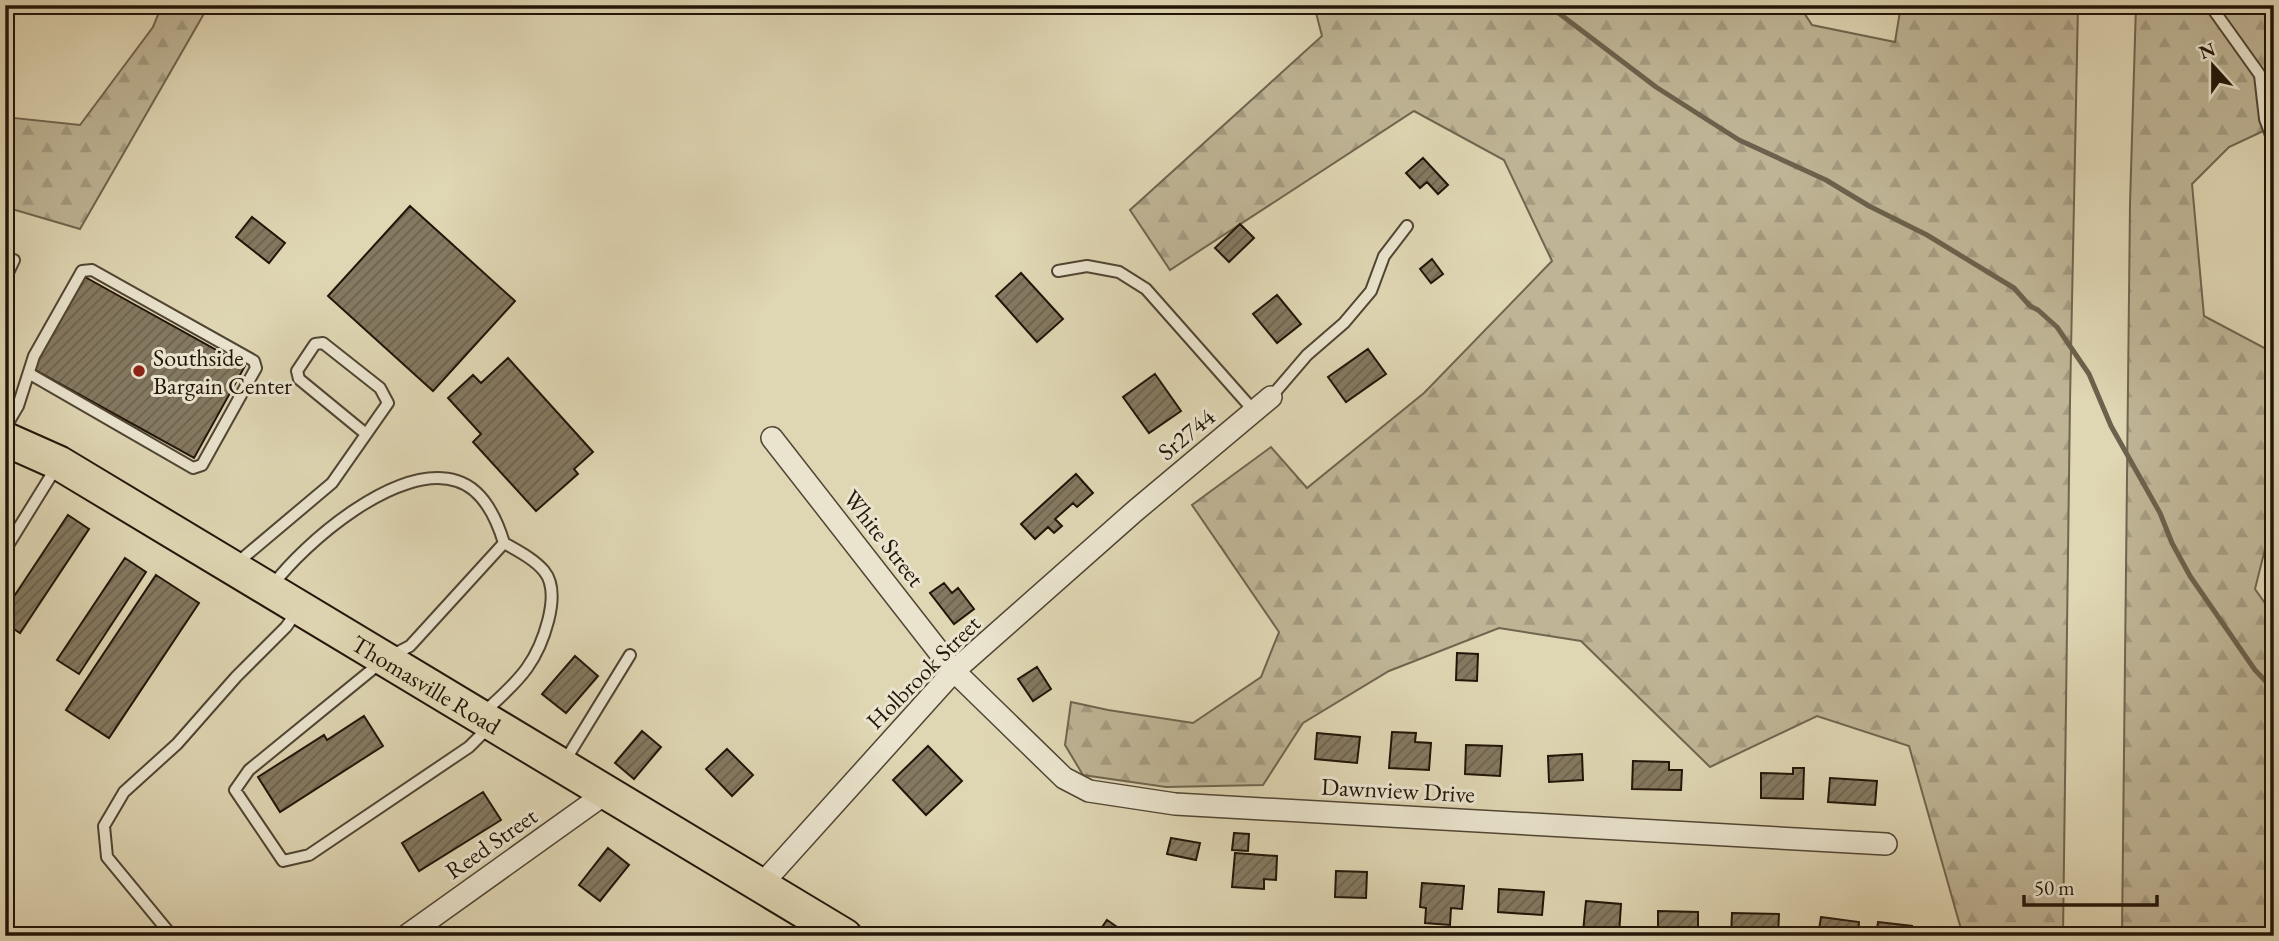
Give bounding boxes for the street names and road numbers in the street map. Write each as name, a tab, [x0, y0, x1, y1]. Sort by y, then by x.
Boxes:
street label: Sr2744	[1151, 401, 1221, 467]
street label: White Street	[836, 483, 932, 593]
street label: Holbrook Street	[859, 608, 987, 736]
street label: Thomasville Road	[346, 627, 508, 741]
street label: Dawnview Drive	[1320, 770, 1476, 810]
street label: Reed Street	[439, 800, 543, 886]

